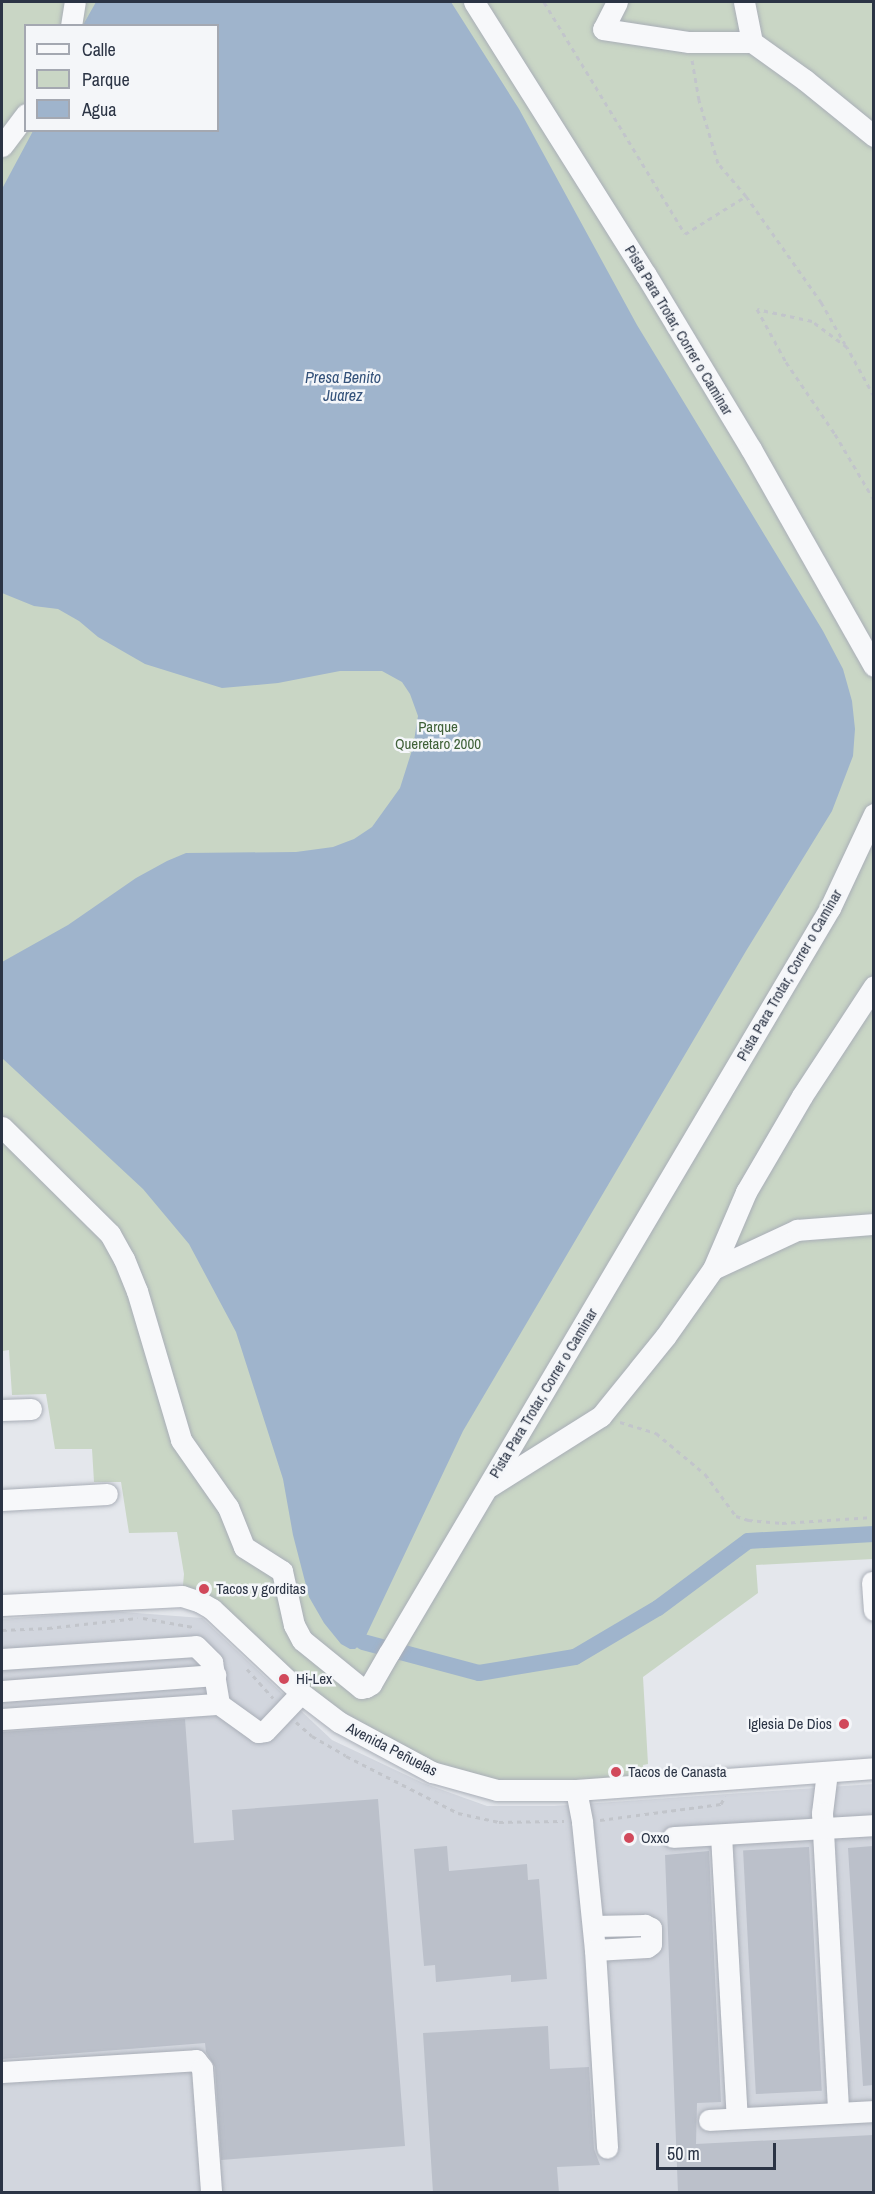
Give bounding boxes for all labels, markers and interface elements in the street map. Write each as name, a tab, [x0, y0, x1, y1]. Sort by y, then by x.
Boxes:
legend	[24, 24, 219, 132]
text: Calle	[82, 37, 116, 62]
text: Parque	[82, 67, 130, 92]
text: Agua	[82, 97, 116, 122]
street label: Pista Para Trotar, Correr o Caminar	[621, 242, 737, 418]
water label: Presa Benito Juarez	[305, 367, 381, 405]
park label: Parque Queretaro 2000	[395, 717, 481, 752]
street label: Pista Para Trotar, Correr o Caminar	[732, 886, 846, 1064]
street label: Pista Para Trotar, Correr o Caminar	[485, 1305, 601, 1481]
place label: Tacos y gorditas	[216, 1580, 306, 1598]
marker: Tacos y gorditas	[197, 1582, 211, 1596]
place label: Hi-Lex	[296, 1670, 332, 1688]
marker: Hi-Lex	[277, 1672, 291, 1686]
place label: Iglesia De Dios	[748, 1715, 832, 1733]
marker: Iglesia De Dios	[837, 1717, 851, 1731]
street label: Avenida Peñuelas	[344, 1718, 440, 1780]
place label: Tacos de Canasta	[628, 1763, 727, 1781]
marker: Tacos de Canasta	[609, 1765, 623, 1779]
place label: Oxxo	[641, 1829, 670, 1847]
marker: Oxxo	[622, 1831, 636, 1845]
scale bar	[659, 2131, 779, 2169]
text: 50 m	[667, 2141, 700, 2166]

